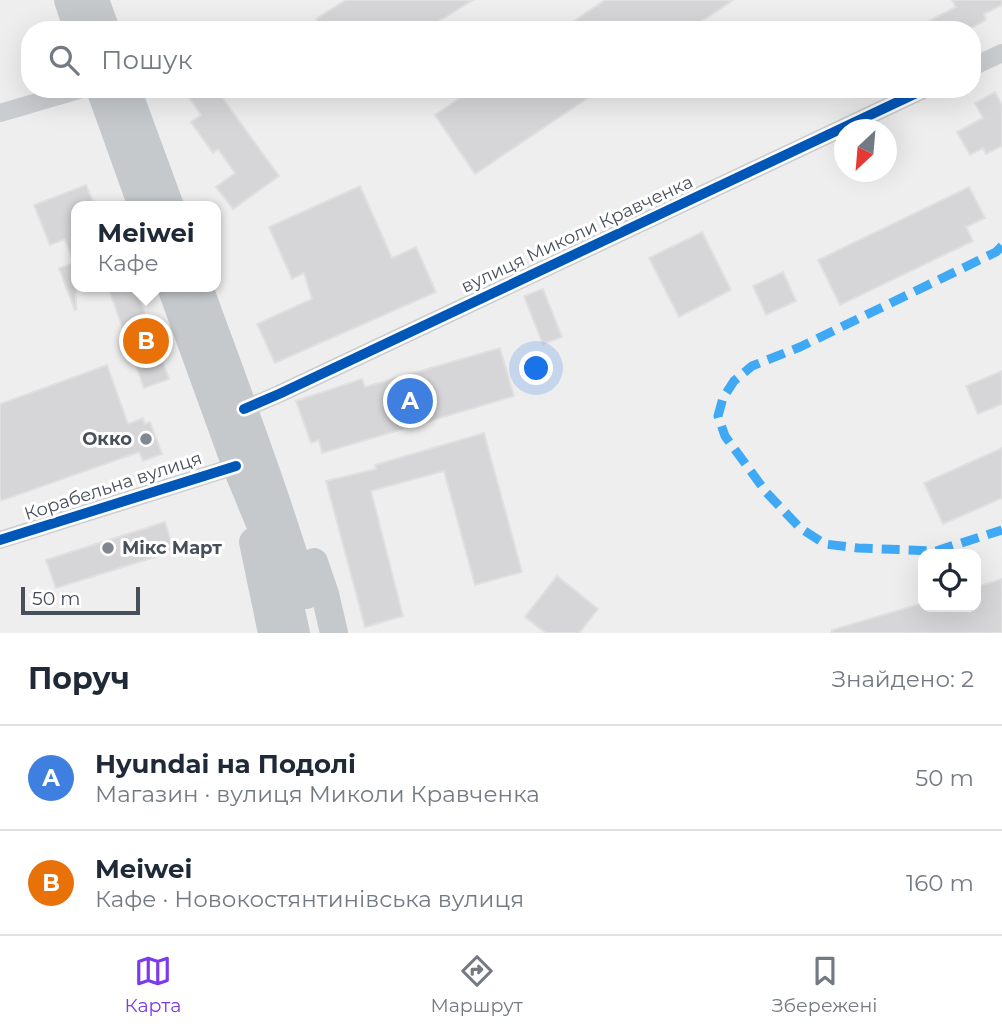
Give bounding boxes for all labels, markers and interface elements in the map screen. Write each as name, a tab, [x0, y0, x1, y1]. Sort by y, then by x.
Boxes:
search box	[21, 21, 981, 98]
icon: search	[45, 41, 83, 79]
text: Пошук	[101, 44, 193, 76]
north arrow	[834, 119, 897, 182]
street label: вулиця Миколи Кравченка	[458, 171, 696, 297]
popup	[71, 201, 221, 292]
text: Meiwei	[97, 217, 195, 249]
text: Кафе	[97, 249, 159, 277]
pin: B	[123, 315, 169, 367]
your location	[519, 351, 553, 385]
pin: A	[387, 375, 433, 427]
place label: Окко	[82, 428, 132, 450]
marker: Окко	[138, 431, 154, 447]
street label: Корабельна вулиця	[21, 447, 205, 525]
place label: Мікс Март	[122, 537, 222, 559]
marker: Мікс Март	[100, 540, 116, 556]
map controls	[918, 549, 981, 612]
button: locate	[918, 549, 981, 612]
scale bar	[21, 584, 140, 616]
text: 50 m	[32, 587, 80, 610]
text: Поруч	[28, 660, 130, 697]
text: Знайдено: 2	[832, 665, 974, 693]
text: Hyundai на Подолі	[95, 748, 356, 780]
text: A	[42, 764, 60, 792]
text: 50 m	[915, 764, 974, 792]
text: Магазин · вулиця Миколи Кравченка	[95, 780, 540, 808]
text: Meiwei	[95, 853, 192, 885]
text: B	[42, 869, 60, 897]
text: 160 m	[906, 869, 974, 897]
text: Кафе · Новокостянтинівська вулиця	[95, 885, 524, 913]
tab: Карта	[125, 952, 181, 1017]
tab: Маршрут	[430, 952, 523, 1017]
tab: Збережені	[772, 952, 877, 1017]

